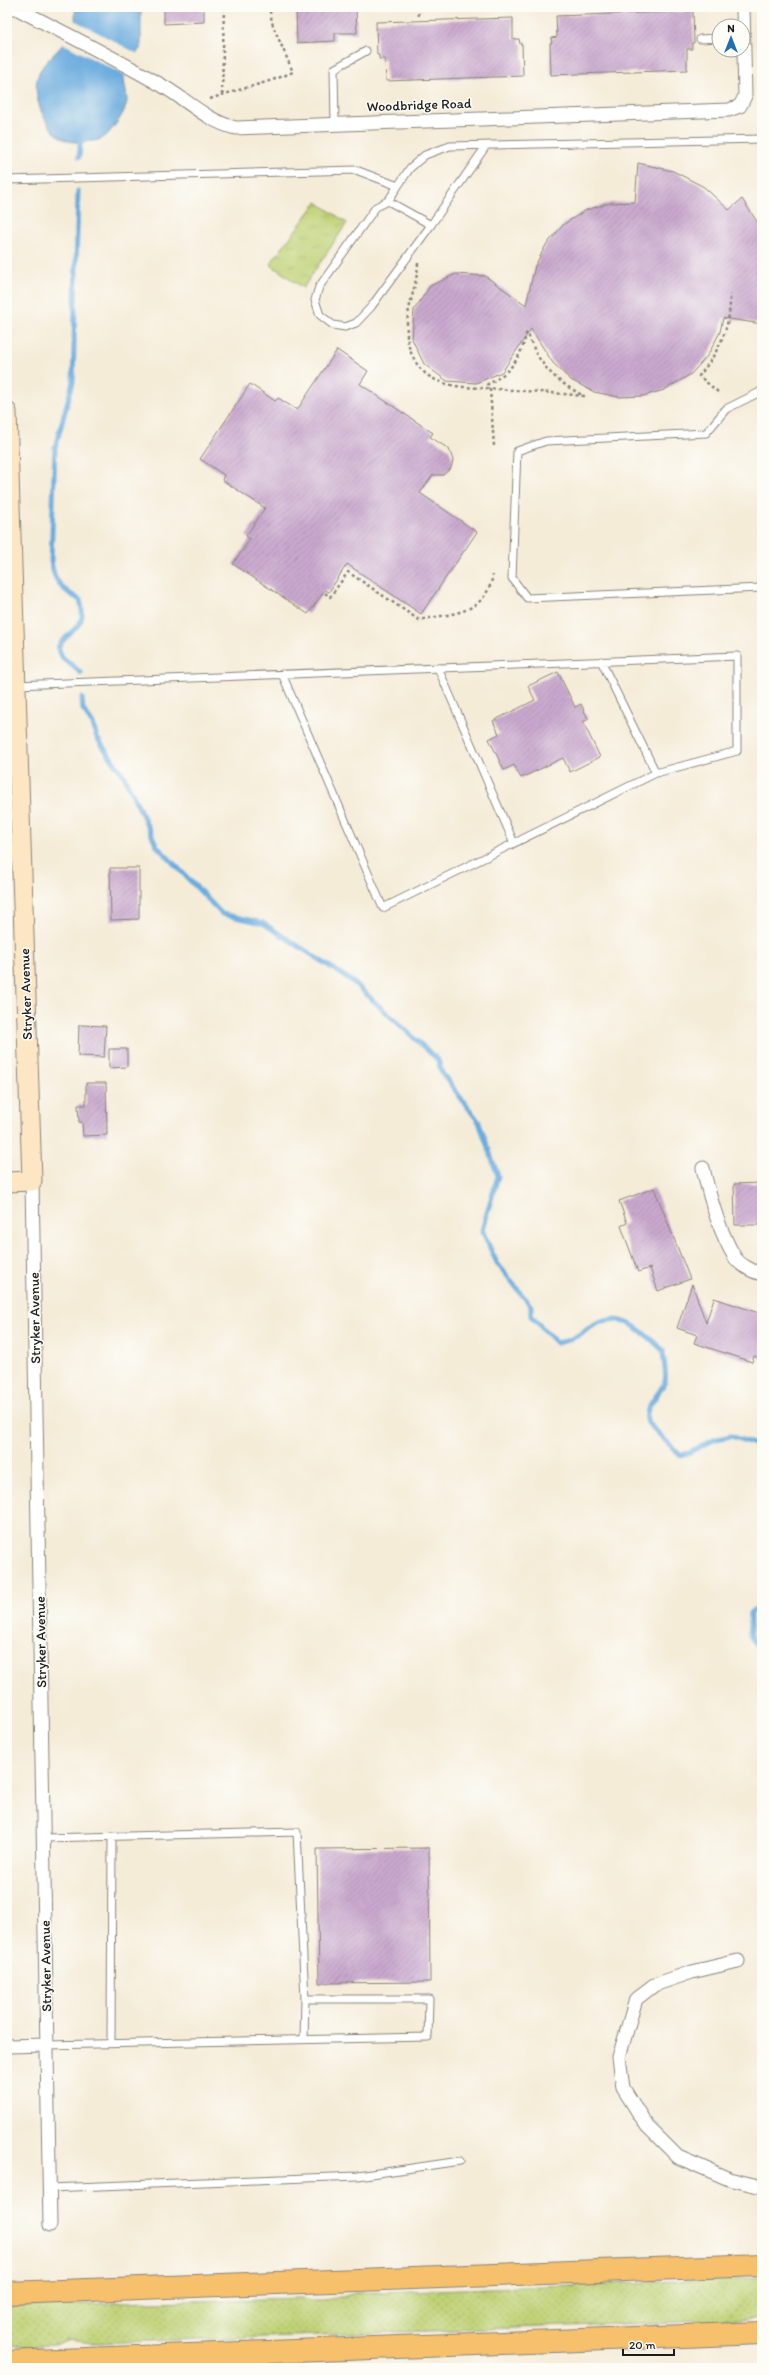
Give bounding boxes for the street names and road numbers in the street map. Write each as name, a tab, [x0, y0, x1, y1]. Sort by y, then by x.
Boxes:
street label: Woodbridge Road	[366, 95, 472, 115]
street label: Stryker Avenue	[16, 948, 36, 1040]
street label: Stryker Avenue	[26, 1272, 44, 1364]
street label: Stryker Avenue	[32, 1596, 50, 1688]
street label: Stryker Avenue	[37, 1920, 55, 2012]

